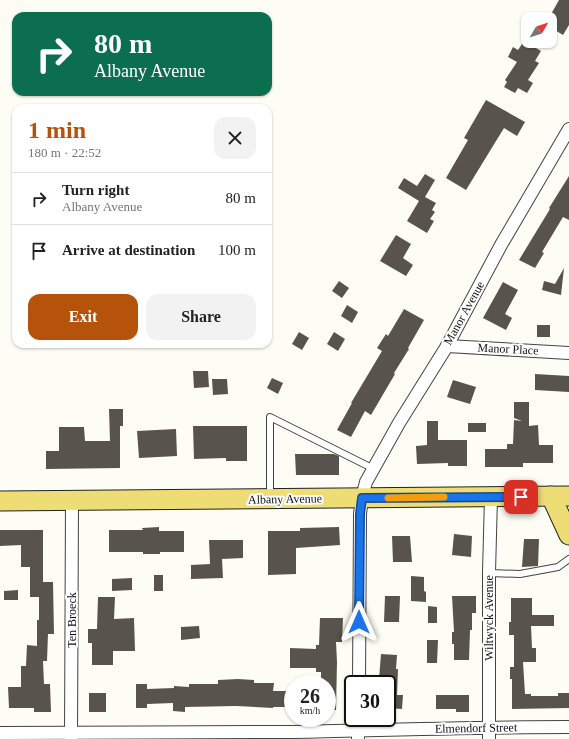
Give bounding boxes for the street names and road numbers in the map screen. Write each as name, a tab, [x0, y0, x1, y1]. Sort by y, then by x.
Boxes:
street label: Manor Avenue	[441, 279, 487, 347]
street label: Manor Place	[477, 340, 539, 358]
street label: Albany Avenue	[248, 491, 322, 507]
street label: Wiltwyck Avenue	[482, 575, 496, 661]
street label: Ten Broeck	[65, 592, 79, 648]
street label: Elmendorf Street	[435, 720, 518, 736]

